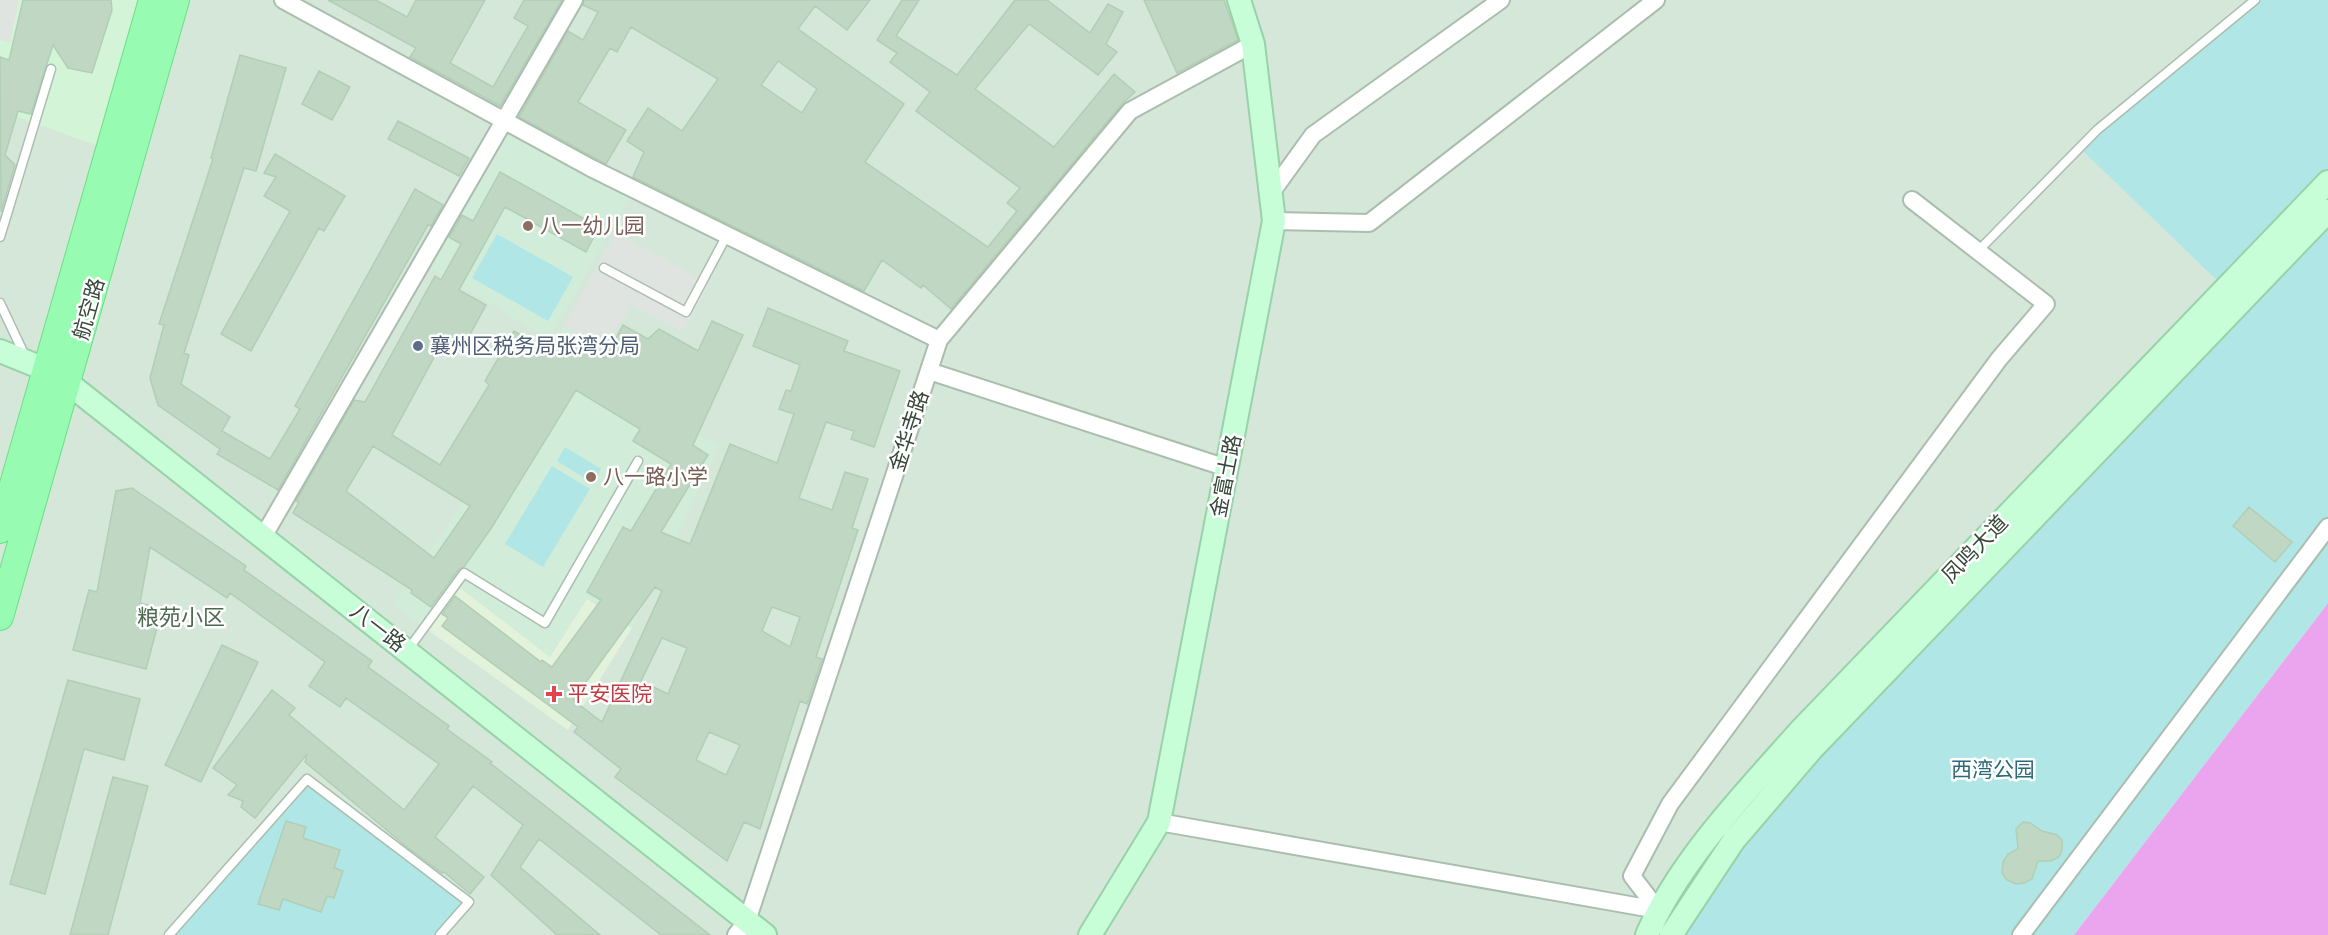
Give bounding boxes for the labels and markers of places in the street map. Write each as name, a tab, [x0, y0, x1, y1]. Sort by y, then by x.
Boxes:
place label: 八一幼儿园	[540, 215, 645, 237]
marker: 八一幼儿园	[521, 219, 535, 233]
place label: 襄州区税务局张湾分局	[430, 335, 640, 357]
marker: 襄州区税务局张湾分局	[411, 339, 425, 353]
place label: 八一路小学	[603, 466, 708, 488]
marker: 八一路小学	[584, 470, 598, 484]
place label: 平安医院	[568, 683, 652, 705]
marker: 平安医院	[545, 685, 563, 703]

